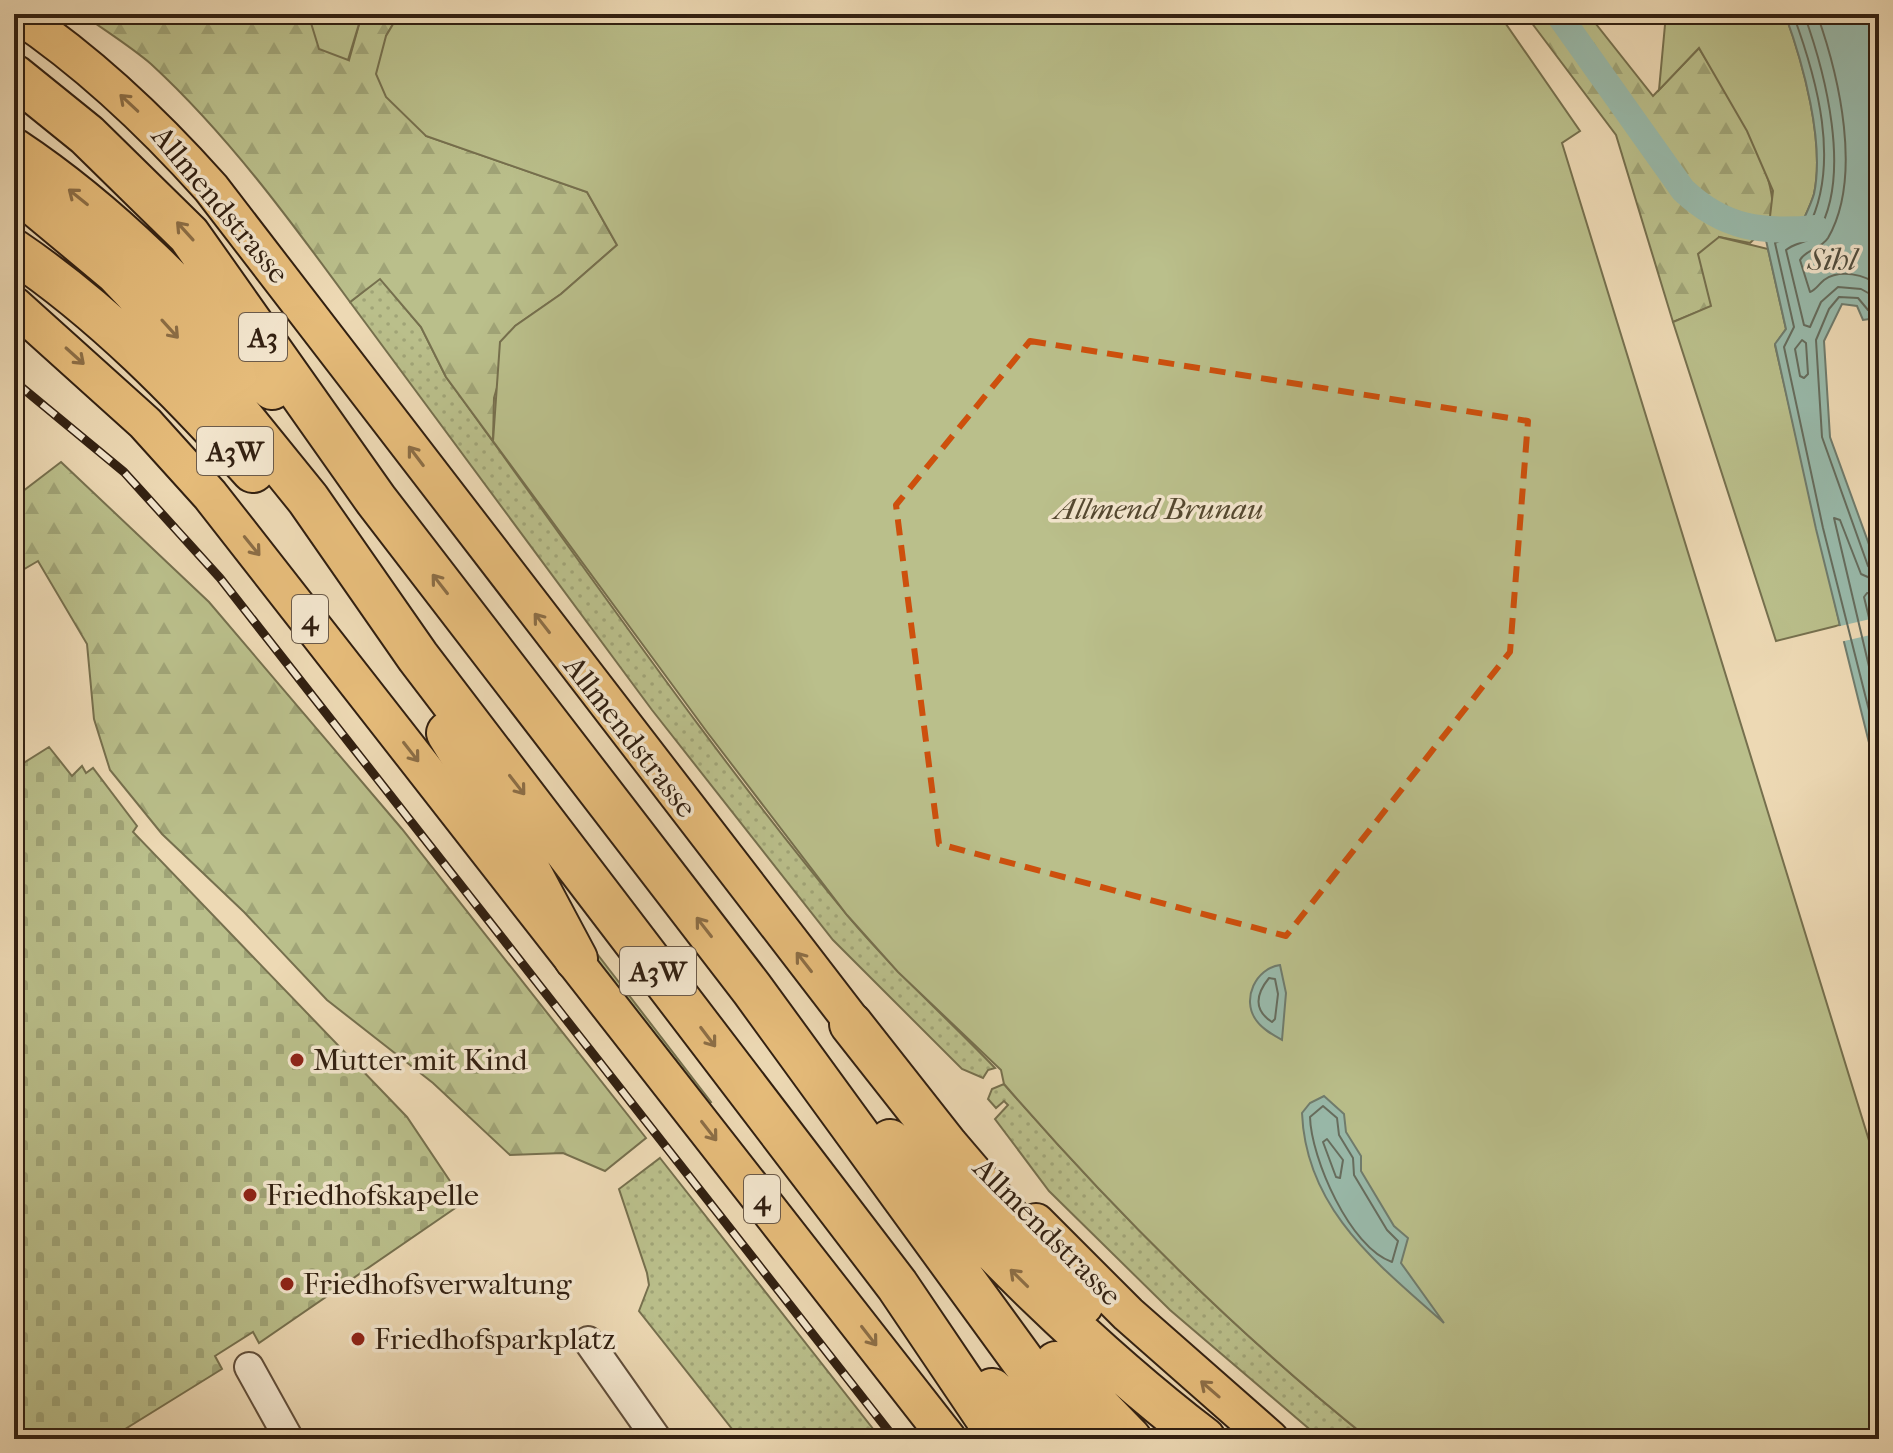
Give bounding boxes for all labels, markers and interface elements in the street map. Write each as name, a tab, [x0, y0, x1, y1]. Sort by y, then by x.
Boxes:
one-way arrow	[119, 93, 139, 112]
street label: Allmendstrasse	[143, 118, 296, 291]
one-way arrow	[68, 188, 89, 206]
one-way arrow	[176, 222, 194, 242]
water label: Sihl	[1806, 241, 1860, 278]
road number: A3	[239, 313, 287, 361]
one-way arrow	[161, 318, 179, 338]
one-way arrow	[64, 347, 84, 365]
road number: A3W	[197, 427, 273, 475]
one-way arrow	[407, 446, 424, 468]
park label: Allmend Brunau	[1051, 492, 1263, 527]
one-way arrow	[243, 535, 261, 556]
one-way arrow	[432, 574, 449, 595]
road number: 4	[292, 595, 328, 643]
one-way arrow	[534, 613, 551, 634]
street label: Allmendstrasse	[556, 649, 704, 825]
one-way arrow	[402, 741, 419, 762]
one-way arrow	[509, 774, 526, 795]
one-way arrow	[696, 917, 713, 938]
road number: A3W	[620, 947, 696, 995]
one-way arrow	[795, 952, 812, 973]
one-way arrow	[700, 1026, 717, 1047]
place label: Mutter mit Kind	[313, 1043, 528, 1078]
marker: Mutter mit Kind	[288, 1051, 306, 1069]
one-way arrow	[701, 1120, 718, 1141]
street label: Allmendstrasse	[965, 1150, 1128, 1313]
road number: 4	[744, 1175, 780, 1223]
place label: Friedhofskapelle	[266, 1178, 479, 1213]
marker: Friedhofskapelle	[241, 1186, 259, 1204]
place label: Friedhofsverwaltung	[303, 1267, 573, 1302]
one-way arrow	[1009, 1268, 1029, 1287]
marker: Friedhofsverwaltung	[278, 1275, 296, 1293]
place label: Friedhofsparkplatz	[374, 1322, 616, 1357]
one-way arrow	[861, 1325, 878, 1347]
marker: Friedhofsparkplatz	[349, 1330, 367, 1348]
one-way arrow	[1200, 1380, 1220, 1398]

